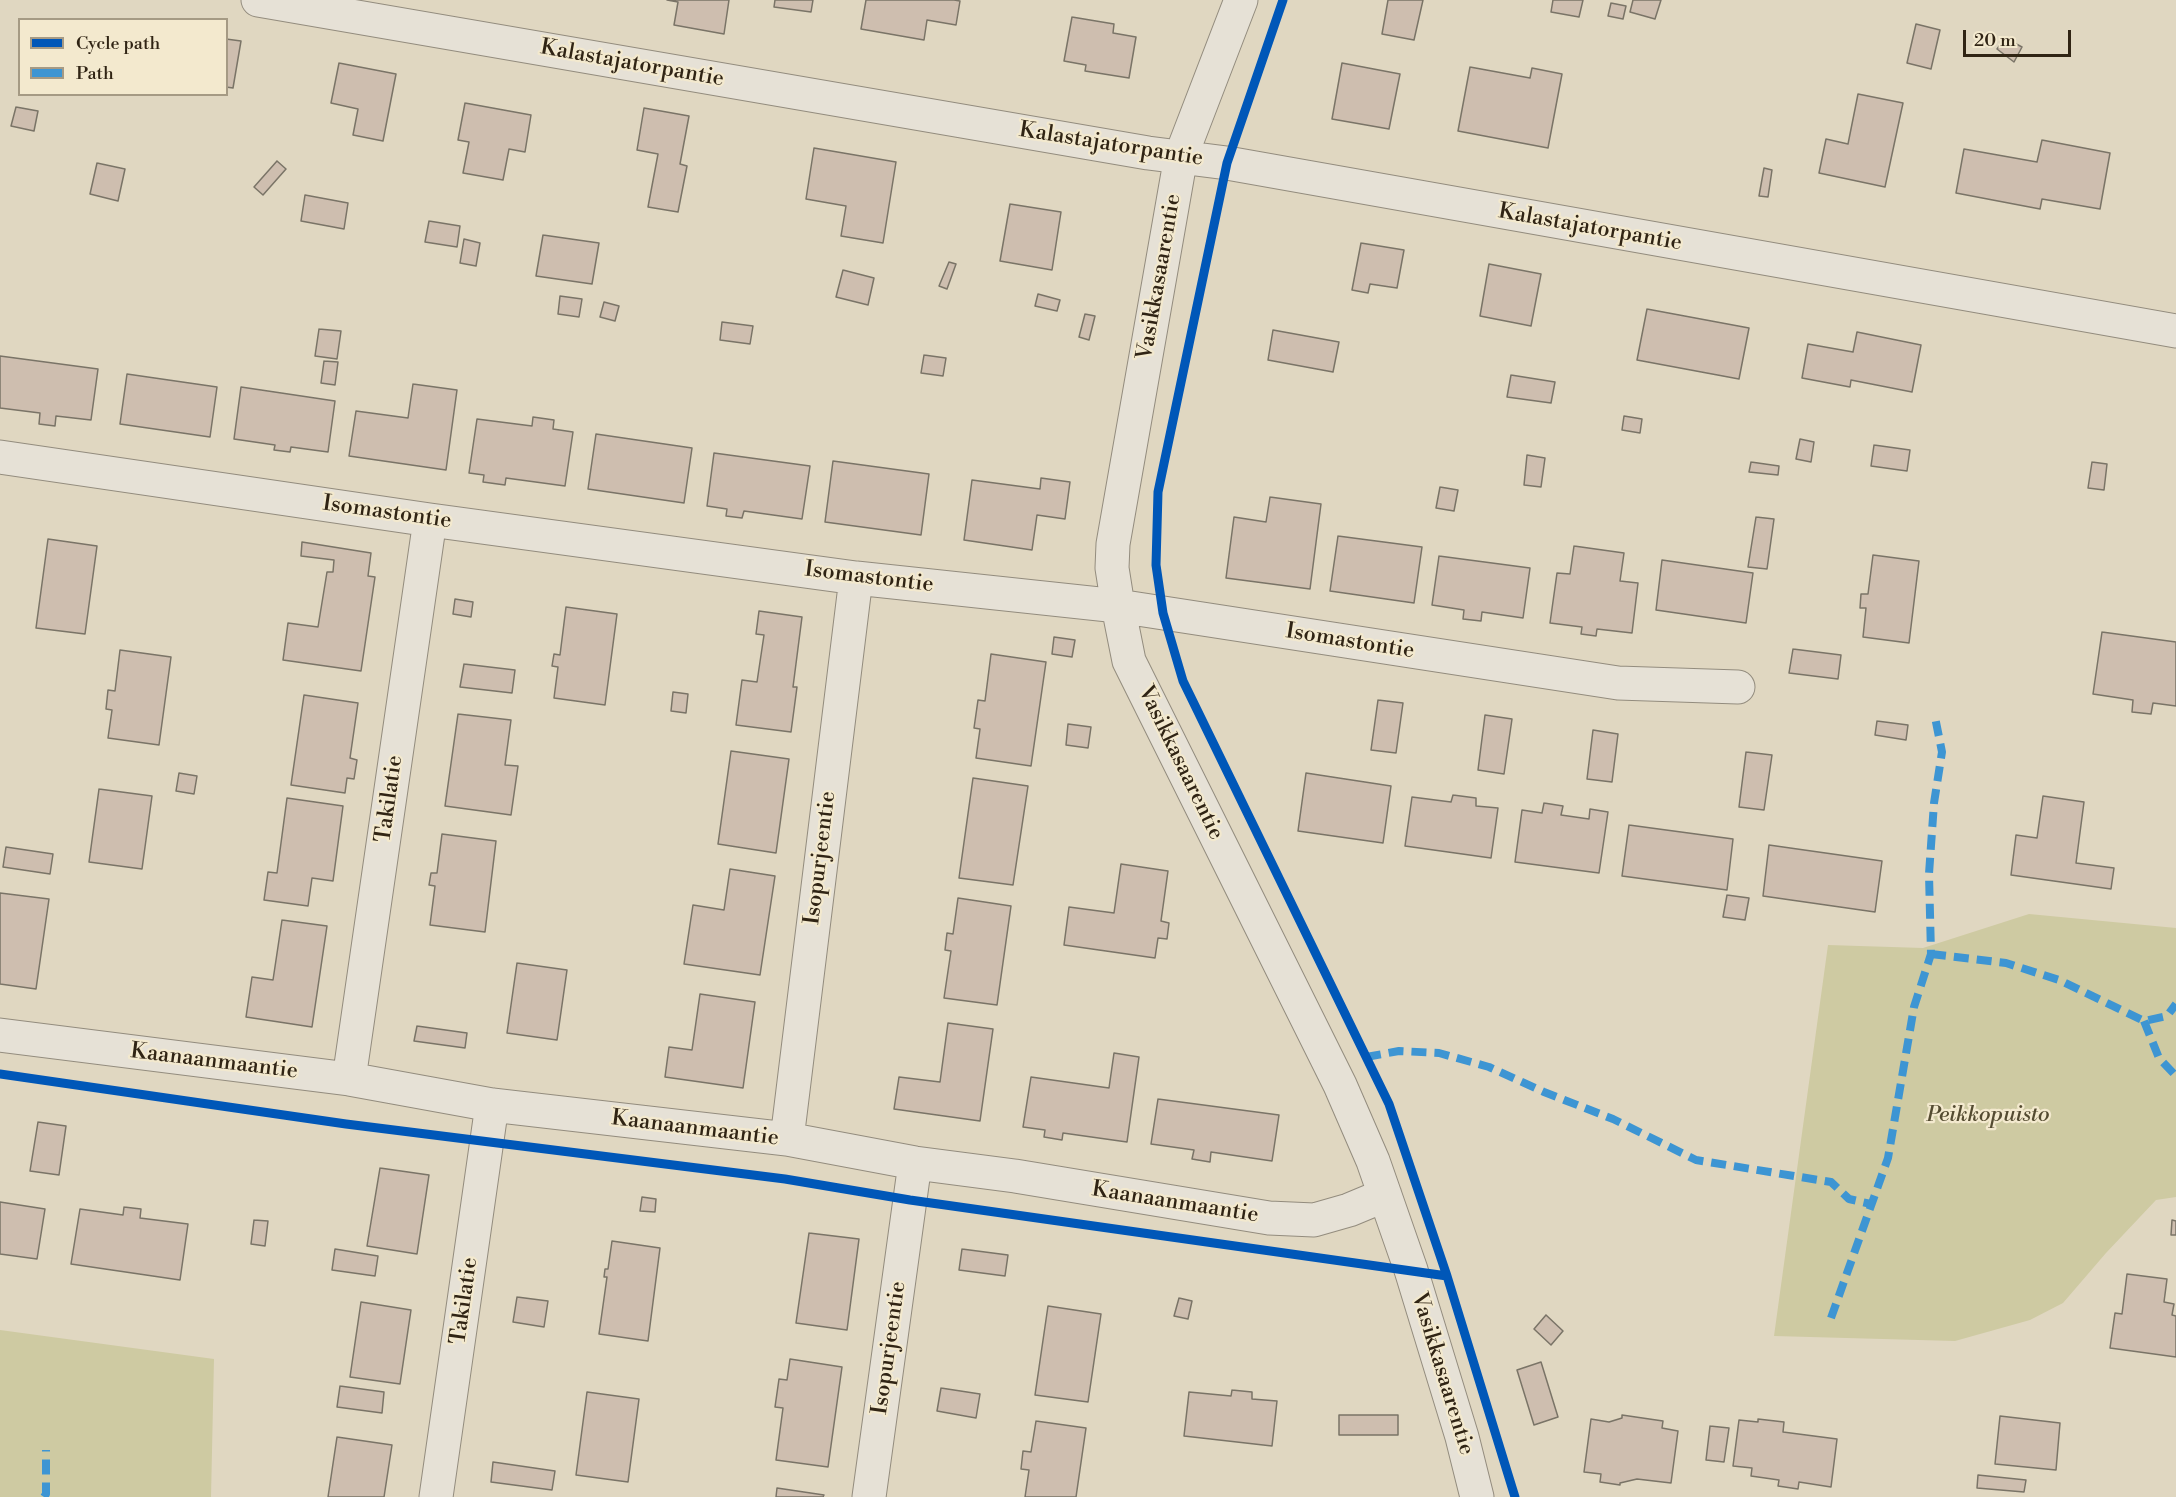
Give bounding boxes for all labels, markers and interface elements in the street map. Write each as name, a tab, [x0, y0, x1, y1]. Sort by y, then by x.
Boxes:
legend	[18, 18, 228, 96]
scale bar	[1966, 18, 2074, 56]
text: 20 m	[1974, 29, 2016, 52]
text: Cycle path	[76, 32, 160, 55]
street label: Kalastajatorpantie	[538, 35, 726, 93]
text: Path	[76, 62, 114, 85]
street label: Kalastajatorpantie	[1017, 117, 1205, 173]
street label: Vasikkasaarentie	[1132, 192, 1188, 362]
street label: Kalastajatorpantie	[1496, 199, 1684, 257]
street label: Isomastontie	[321, 491, 453, 535]
street label: Isomastontie	[803, 557, 935, 599]
street label: Isomastontie	[1284, 619, 1416, 665]
street label: Vasikkasaarentie	[1131, 682, 1229, 844]
street label: Takilatie	[371, 754, 409, 844]
street label: Isopurjeentie	[800, 790, 842, 926]
street label: Kaanaanmaantie	[129, 1039, 299, 1085]
park label: Peikkopuisto	[1926, 1103, 2050, 1129]
street label: Kaanaanmaantie	[610, 1106, 780, 1152]
street label: Kaanaanmaantie	[1090, 1177, 1260, 1229]
street label: Takilatie	[446, 1256, 484, 1346]
street label: Isopurjeentie	[868, 1280, 912, 1416]
street label: Vasikkasaarentie	[1405, 1290, 1479, 1458]

